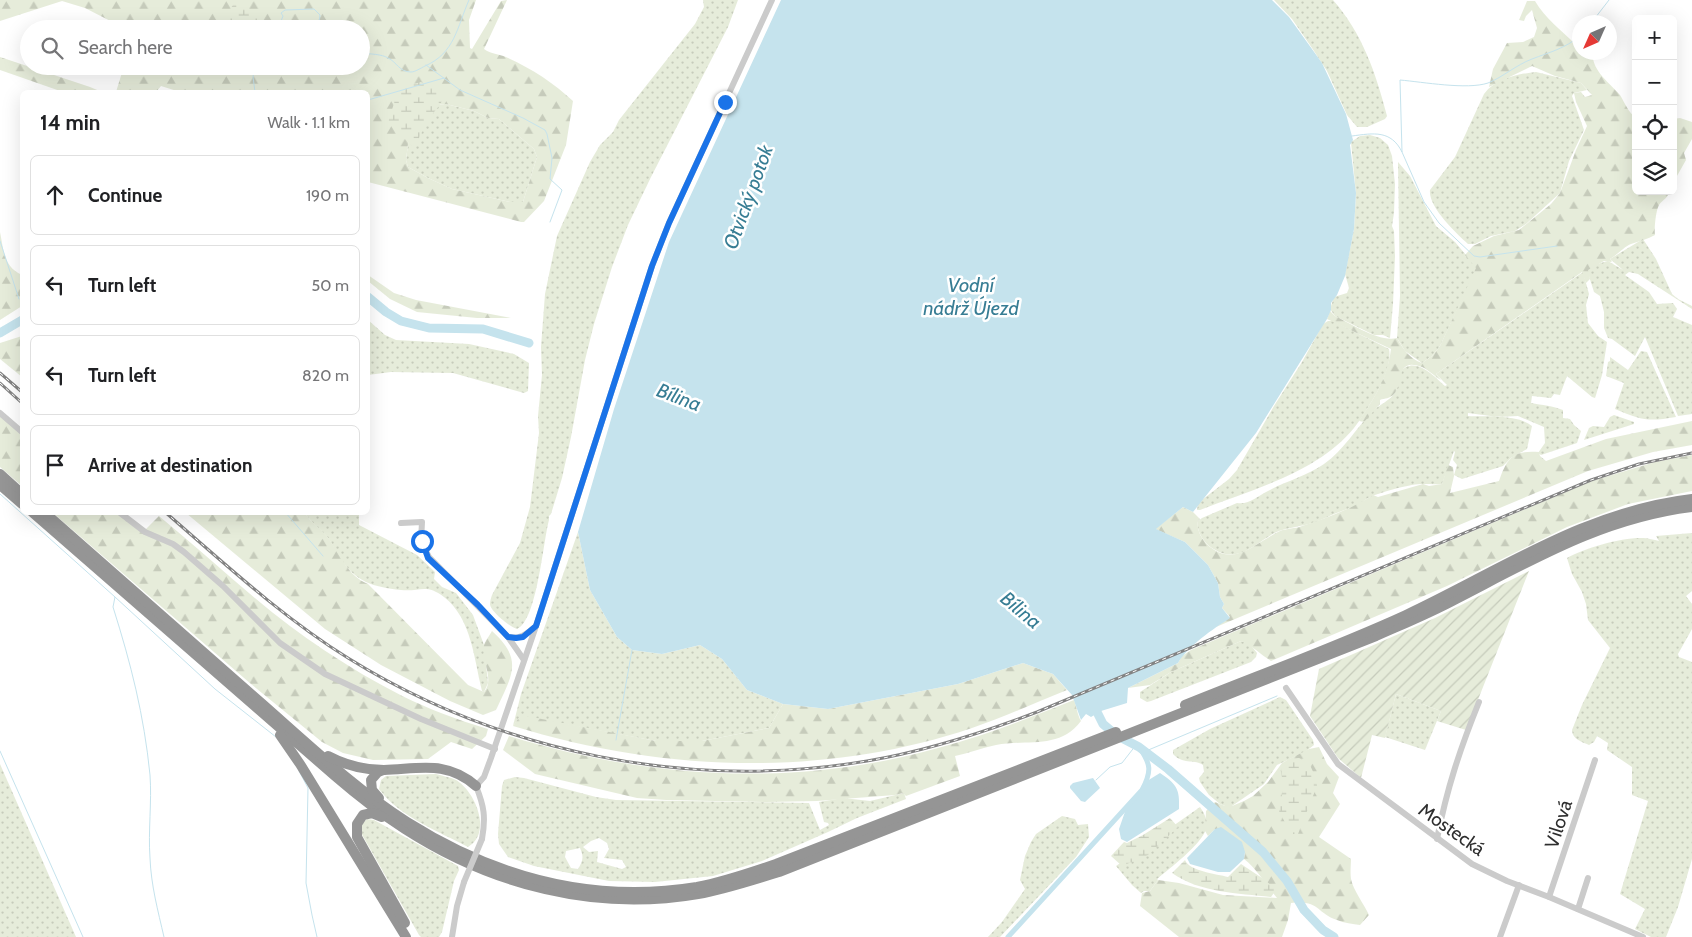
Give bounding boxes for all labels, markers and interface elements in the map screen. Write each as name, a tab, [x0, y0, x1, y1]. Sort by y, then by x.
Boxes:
north arrow	[1572, 15, 1617, 60]
map controls	[1632, 15, 1677, 195]
button: +	[1632, 15, 1677, 60]
search box	[20, 20, 370, 75]
icon: search	[38, 34, 66, 62]
text: Search here	[78, 36, 172, 59]
button: −	[1632, 60, 1677, 105]
route end	[714, 91, 737, 114]
button: locate	[1632, 105, 1677, 150]
text: 14 min	[40, 110, 100, 135]
text: Walk · 1.1 km	[268, 113, 350, 132]
water label: Otvický potok	[718, 140, 778, 252]
button: layers	[1632, 150, 1677, 195]
icon: ahead	[41, 181, 69, 209]
text: Continue	[88, 184, 162, 207]
text: 190 m	[306, 186, 349, 205]
icon: left	[41, 271, 69, 299]
water label: Vodní nádrž Újezd	[923, 273, 1019, 320]
text: Turn left	[88, 274, 156, 297]
text: 50 m	[312, 276, 349, 295]
icon: left	[41, 361, 69, 389]
text: Turn left	[88, 364, 156, 387]
text: 820 m	[302, 366, 349, 385]
water label: Bílina	[653, 378, 705, 416]
icon: arrive	[41, 451, 69, 479]
text: Arrive at destination	[88, 454, 252, 477]
route start	[411, 530, 434, 553]
water label: Bílina	[996, 586, 1046, 634]
street label: Vilová	[1540, 797, 1577, 851]
street label: Mostecká	[1414, 798, 1489, 861]

